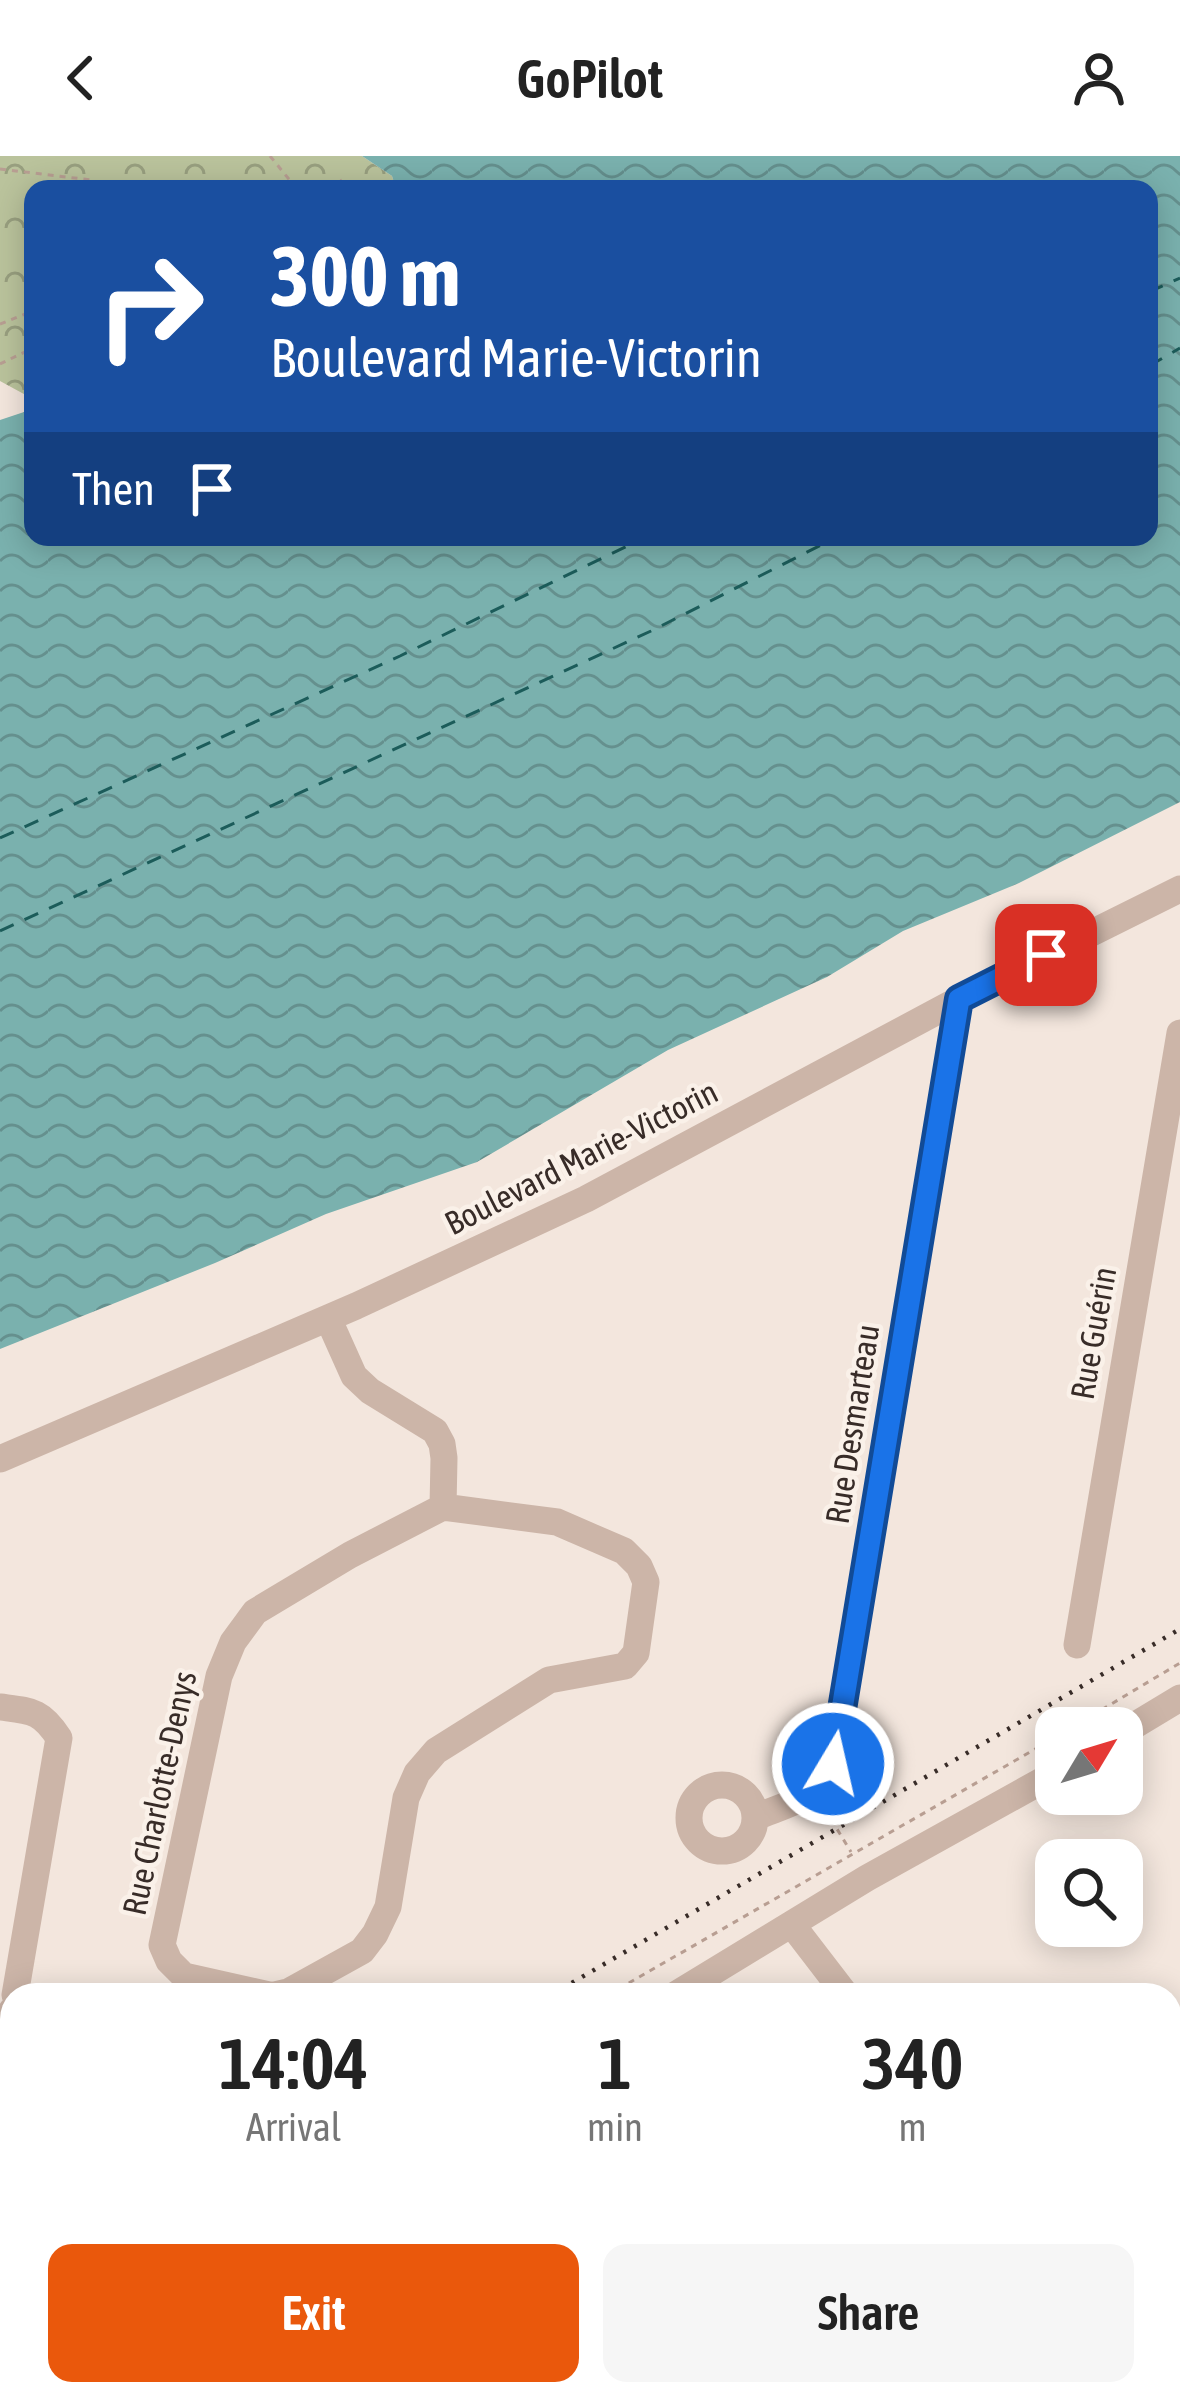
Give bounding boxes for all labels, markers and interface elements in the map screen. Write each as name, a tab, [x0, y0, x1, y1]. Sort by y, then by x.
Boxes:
icon: back	[48, 45, 114, 111]
icon: person	[1066, 45, 1132, 111]
text: GoPilot	[517, 48, 663, 109]
icon: right	[72, 228, 228, 384]
text: 300 m	[270, 228, 460, 324]
text: Boulevard Marie-Victorin	[270, 327, 762, 388]
icon: arrive	[179, 456, 245, 522]
text: Then	[72, 463, 155, 515]
pin	[995, 904, 1097, 1006]
icon: arrive	[1013, 922, 1079, 988]
street label: Boulevard Marie-Victorin	[438, 1072, 724, 1242]
street label: Rue Guérin	[1063, 1264, 1123, 1402]
street label: Rue Desmarteau	[818, 1322, 886, 1526]
street label: Rue Charlotte-Denys	[115, 1668, 203, 1918]
position arrow	[770, 1701, 896, 1827]
north arrow	[1035, 1707, 1143, 1815]
map controls	[1035, 1707, 1143, 1947]
button: search	[1035, 1839, 1143, 1947]
text: 14:04	[219, 2022, 368, 2104]
text: 1	[598, 2022, 632, 2104]
text: 340	[862, 2022, 963, 2104]
text: Arrival	[246, 2105, 341, 2149]
text: min	[587, 2105, 643, 2149]
text: m	[898, 2105, 927, 2149]
button: Exit	[48, 2244, 579, 2382]
button: Share	[603, 2244, 1134, 2382]

